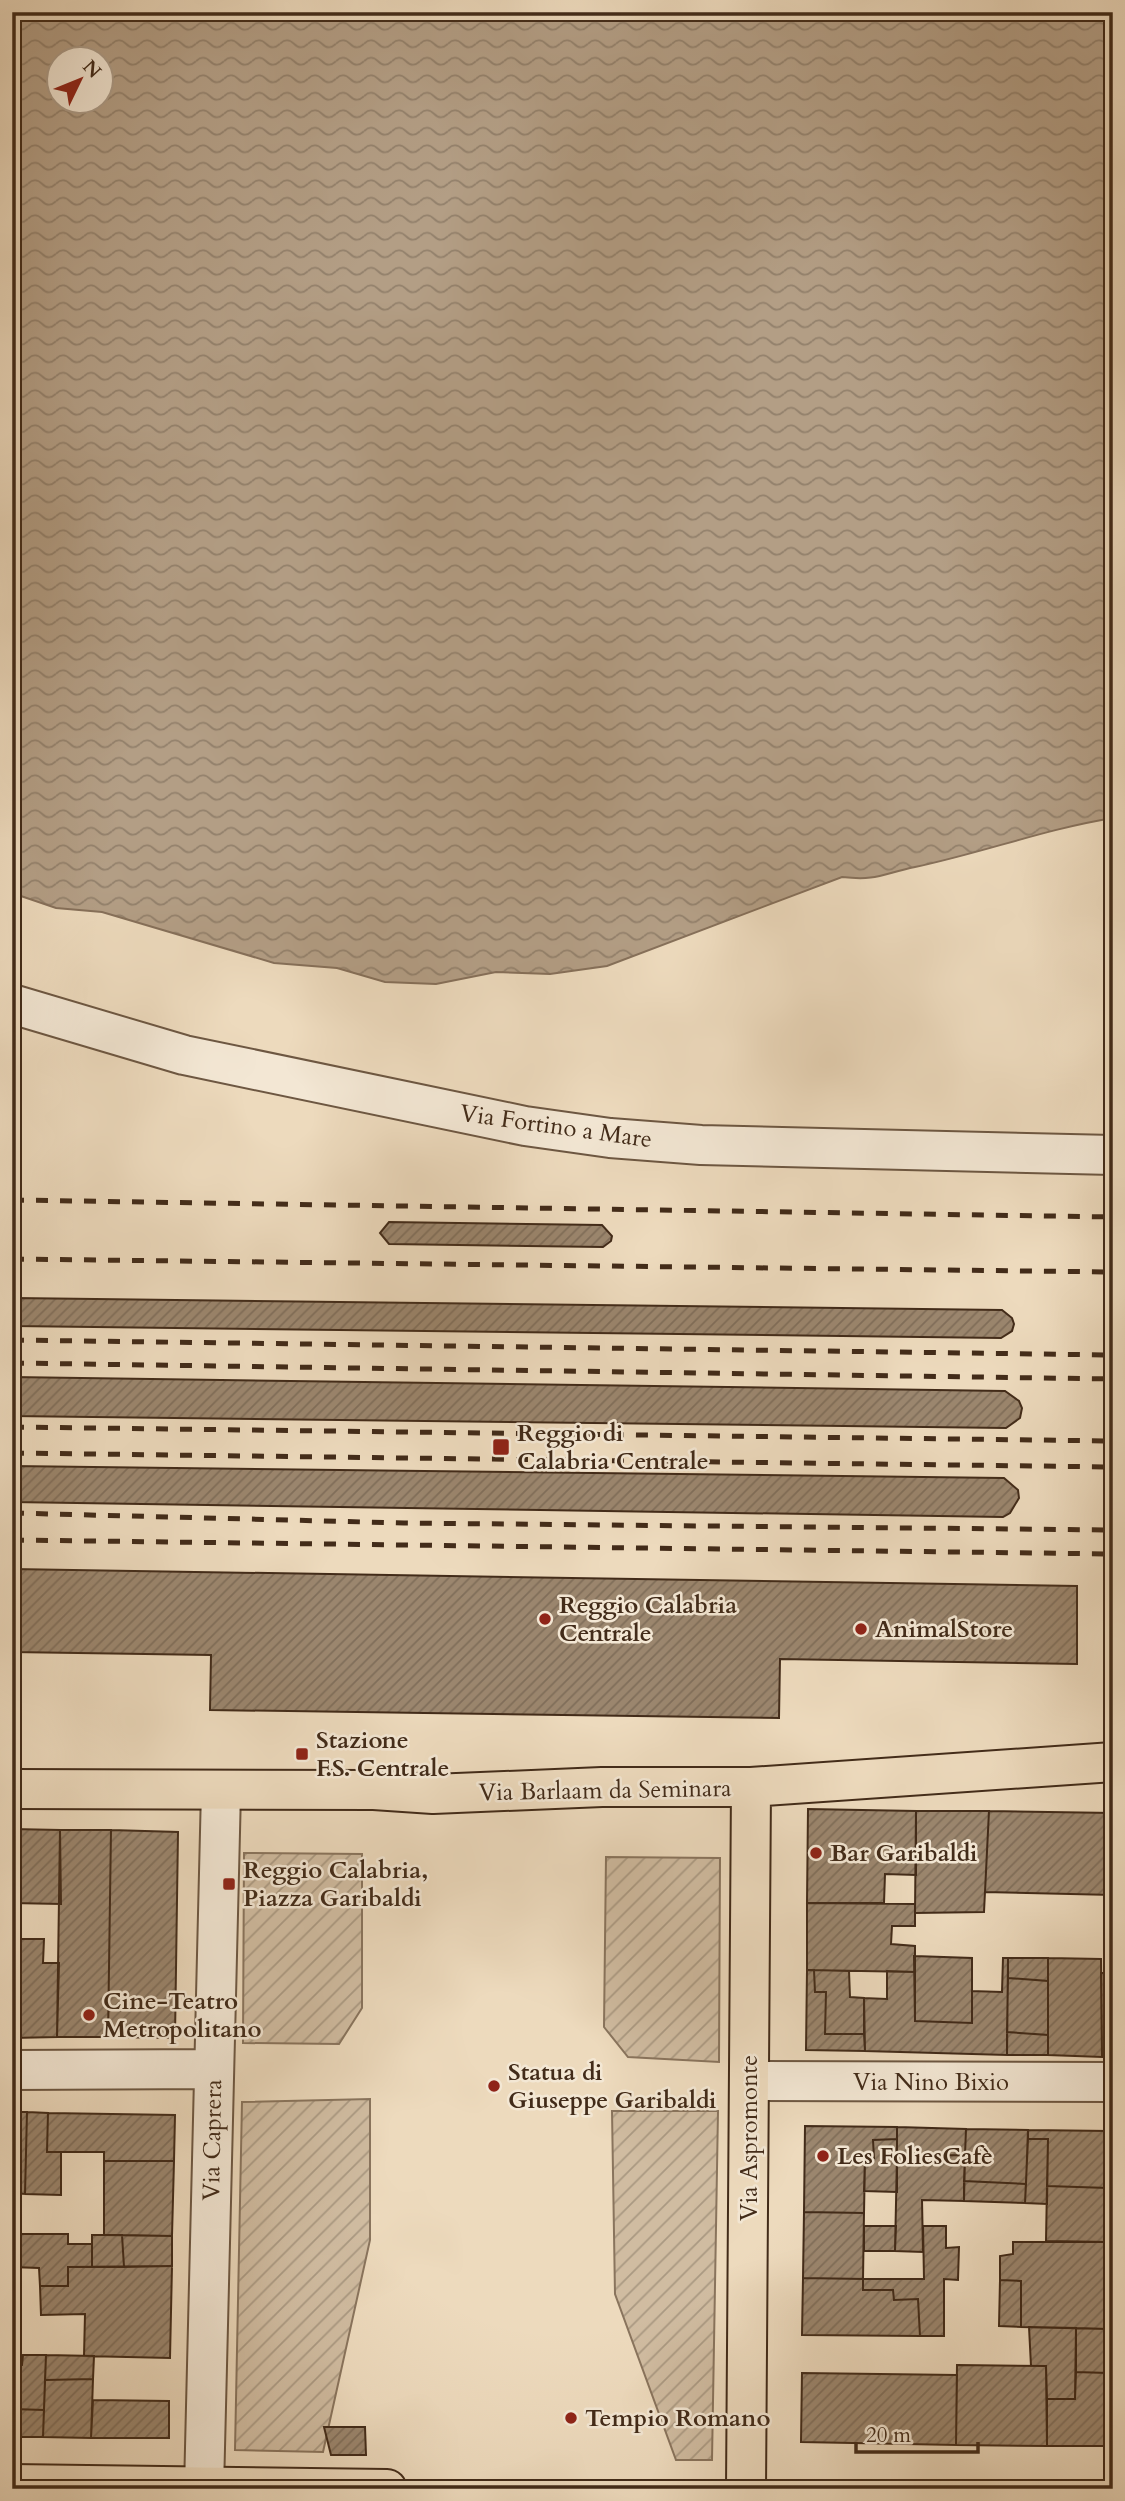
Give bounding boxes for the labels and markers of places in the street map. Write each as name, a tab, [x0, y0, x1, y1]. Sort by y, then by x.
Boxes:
place label: Reggio di Calabria Centrale	[517, 1417, 709, 1478]
marker: Reggio di Calabria Centrale	[491, 1437, 511, 1457]
place label: Reggio Calabria Centrale	[559, 1589, 737, 1650]
marker: Reggio Calabria Centrale	[537, 1611, 553, 1627]
place label: AnimalStore	[875, 1613, 1013, 1646]
marker: AnimalStore	[853, 1621, 869, 1637]
place label: Stazione F.S. Centrale	[316, 1724, 450, 1785]
marker: Stazione F.S. Centrale	[294, 1746, 310, 1762]
place label: Bar Garibaldi	[830, 1837, 978, 1870]
marker: Bar Garibaldi	[808, 1845, 824, 1861]
place label: Reggio Calabria, Piazza Garibaldi	[243, 1854, 428, 1915]
marker: Reggio Calabria, Piazza Garibaldi	[221, 1876, 237, 1892]
place label: Cine-Teatro Metropolitano	[103, 1985, 262, 2046]
marker: Cine-Teatro Metropolitano	[81, 2007, 97, 2023]
place label: Statua di Giuseppe Garibaldi	[508, 2056, 717, 2117]
marker: Statua di Giuseppe Garibaldi	[486, 2078, 502, 2094]
place label: Les FoliesCafè	[837, 2140, 993, 2173]
marker: Les FoliesCafè	[815, 2148, 831, 2164]
place label: Tempio Romano	[585, 2402, 770, 2435]
marker: Tempio Romano	[563, 2410, 579, 2426]

